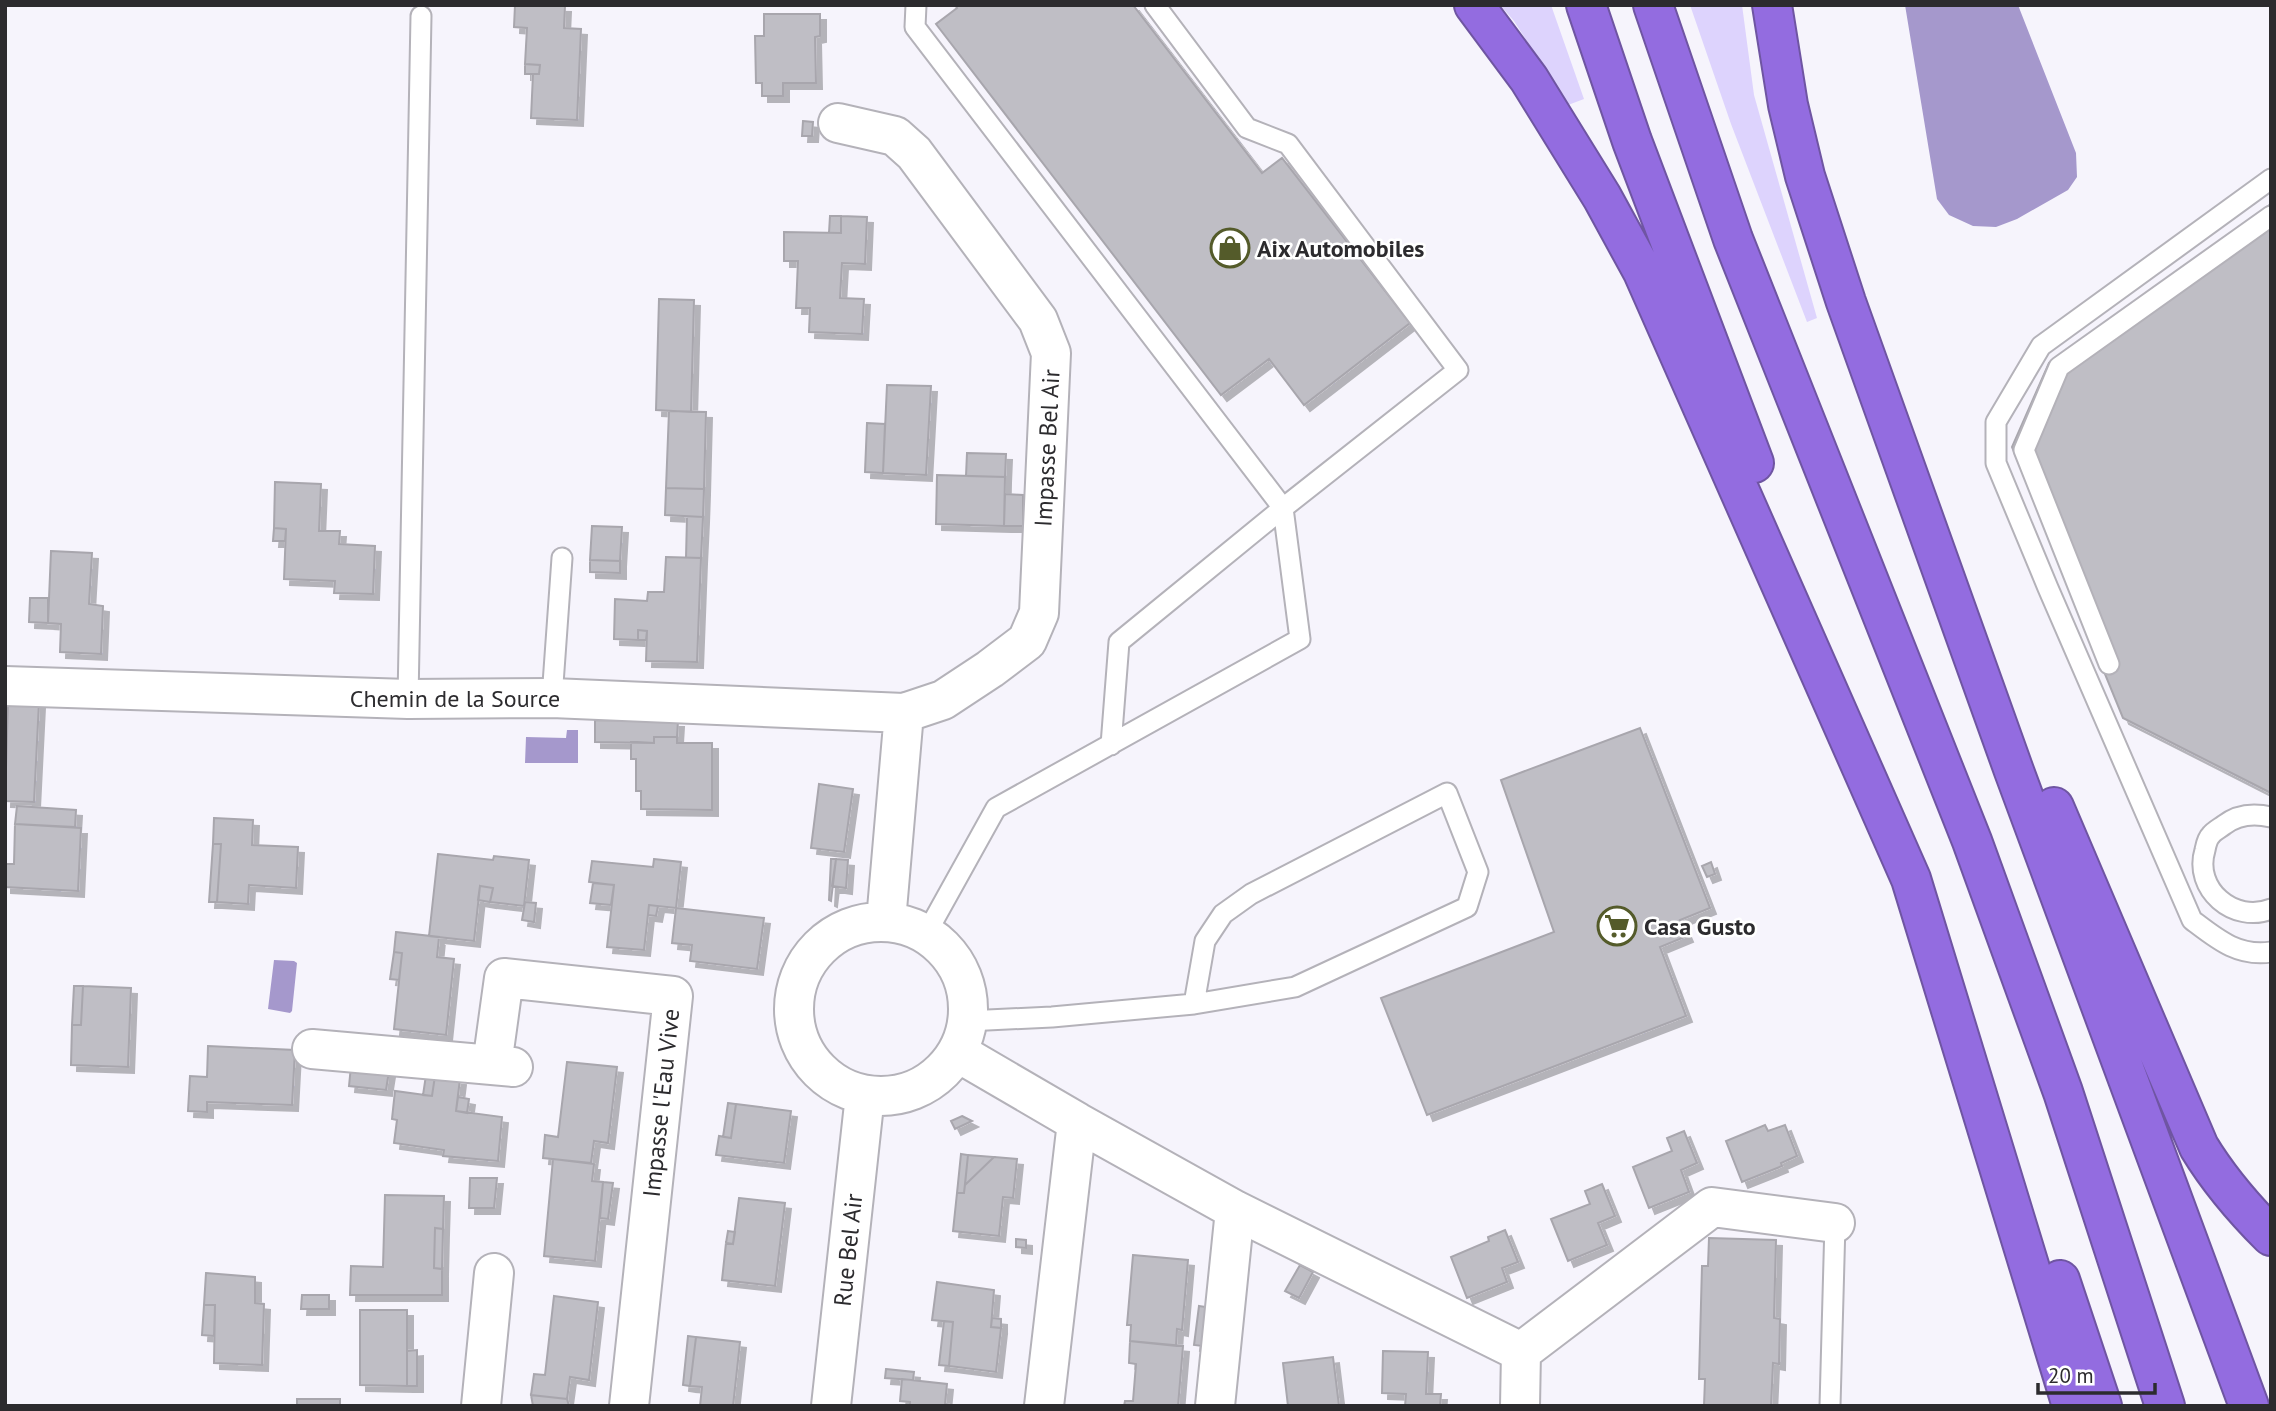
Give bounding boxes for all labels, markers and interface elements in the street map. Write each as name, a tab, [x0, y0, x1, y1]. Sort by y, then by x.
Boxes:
shop icon: Aix Automobiles	[1209, 227, 1251, 269]
place label: Aix Automobiles	[1257, 233, 1424, 264]
street label: Impasse Bel Air	[1027, 368, 1067, 528]
street label: Chemin de la Source	[350, 683, 560, 714]
supermarket icon: Casa Gusto	[1596, 905, 1638, 947]
place label: Casa Gusto	[1644, 911, 1756, 942]
street label: Impasse l'Eau Vive	[636, 1007, 686, 1199]
street label: Rue Bel Air	[827, 1192, 869, 1308]
scale bar	[2038, 1352, 2155, 1396]
text: 20 m	[2048, 1362, 2094, 1389]

